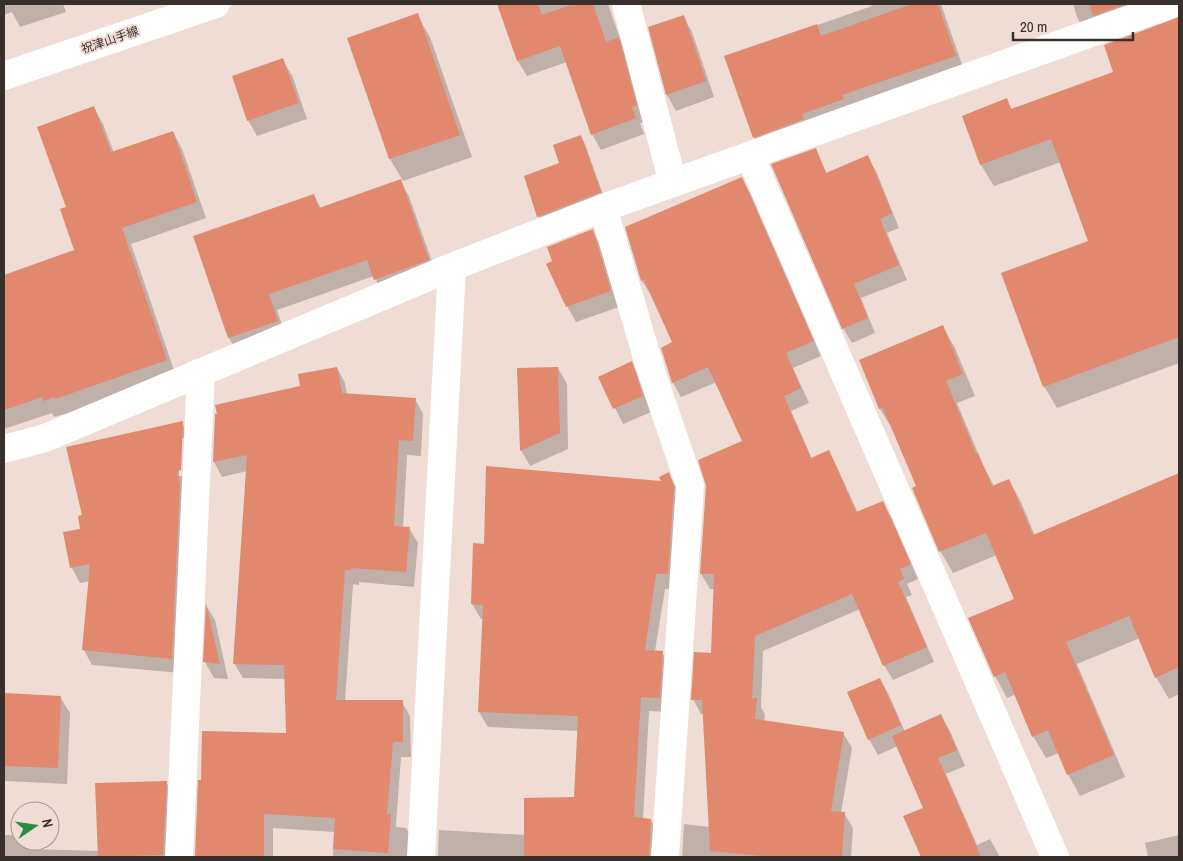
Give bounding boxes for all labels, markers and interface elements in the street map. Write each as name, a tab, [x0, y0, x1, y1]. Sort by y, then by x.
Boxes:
scale bar	[1013, 10, 1133, 42]
text: 20 m	[1020, 16, 1047, 37]
street label: 祝津山手線	[79, 23, 141, 57]
north arrow	[10, 801, 60, 851]
text: N	[38, 817, 57, 829]

